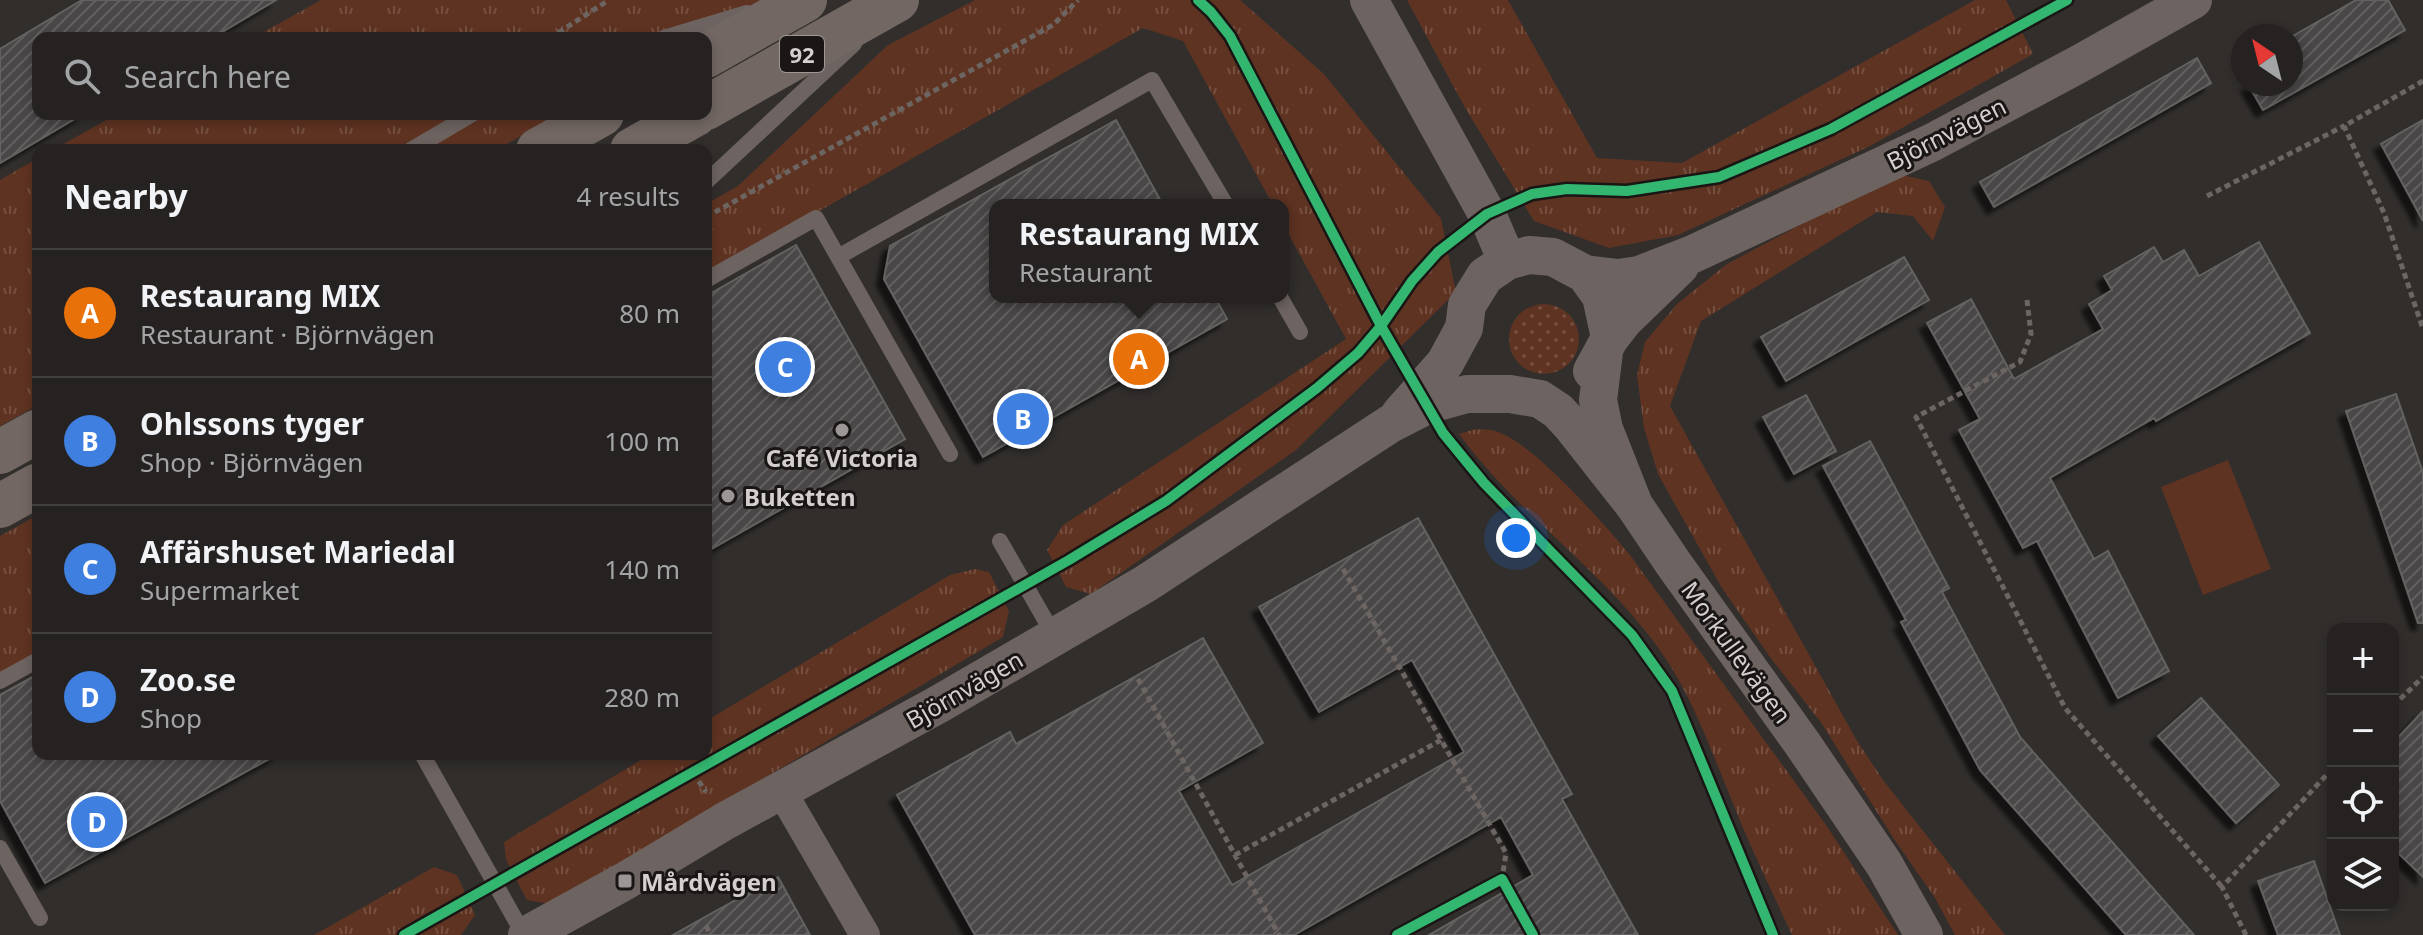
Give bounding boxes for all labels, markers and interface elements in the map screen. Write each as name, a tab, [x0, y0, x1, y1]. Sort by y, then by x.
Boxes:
north arrow	[2231, 24, 2303, 96]
search box	[32, 32, 712, 120]
road number: 92	[780, 36, 824, 72]
icon: search	[60, 54, 104, 98]
text: Search here	[124, 56, 291, 97]
street label: Björnvägen	[1881, 89, 2011, 177]
text: Nearby	[64, 173, 188, 219]
text: 4 results	[576, 178, 680, 214]
popup	[989, 199, 1289, 303]
text: Restaurang MIX	[1019, 213, 1259, 254]
text: Restaurant	[1019, 254, 1152, 290]
text: Restaurang MIX	[140, 275, 380, 316]
text: A	[81, 295, 99, 331]
text: 80 m	[619, 295, 680, 331]
text: Restaurant · Björnvägen	[140, 316, 435, 352]
pin: A	[1113, 329, 1165, 389]
pin: C	[759, 337, 811, 397]
pin: B	[997, 389, 1049, 449]
text: Ohlssons tyger	[140, 403, 364, 444]
marker: Café Victoria	[833, 421, 851, 439]
text: B	[81, 423, 99, 459]
text: 100 m	[604, 423, 680, 459]
place label: Café Victoria	[766, 441, 918, 474]
text: Shop · Björnvägen	[140, 444, 363, 480]
place label: Buketten	[744, 480, 856, 513]
marker: Buketten	[719, 487, 737, 505]
your location	[1496, 518, 1536, 558]
text: Affärshuset Mariedal	[140, 531, 456, 572]
text: C	[82, 551, 98, 587]
text: 140 m	[604, 551, 680, 587]
text: Supermarket	[140, 572, 299, 608]
street label: Morkullevägen	[1674, 574, 1800, 730]
map controls	[2327, 623, 2399, 911]
button: +	[2327, 623, 2399, 695]
street label: Björnvägen	[900, 642, 1028, 736]
text: Zoo.se	[140, 659, 236, 700]
text: D	[80, 679, 100, 715]
text: 280 m	[604, 679, 680, 715]
button: −	[2327, 695, 2399, 767]
text: Shop	[140, 700, 202, 736]
button: locate	[2327, 767, 2399, 839]
pin: D	[71, 792, 123, 852]
button: layers	[2327, 839, 2399, 911]
place label: Mårdvägen	[641, 865, 777, 898]
marker: Mårdvägen	[616, 872, 634, 890]

